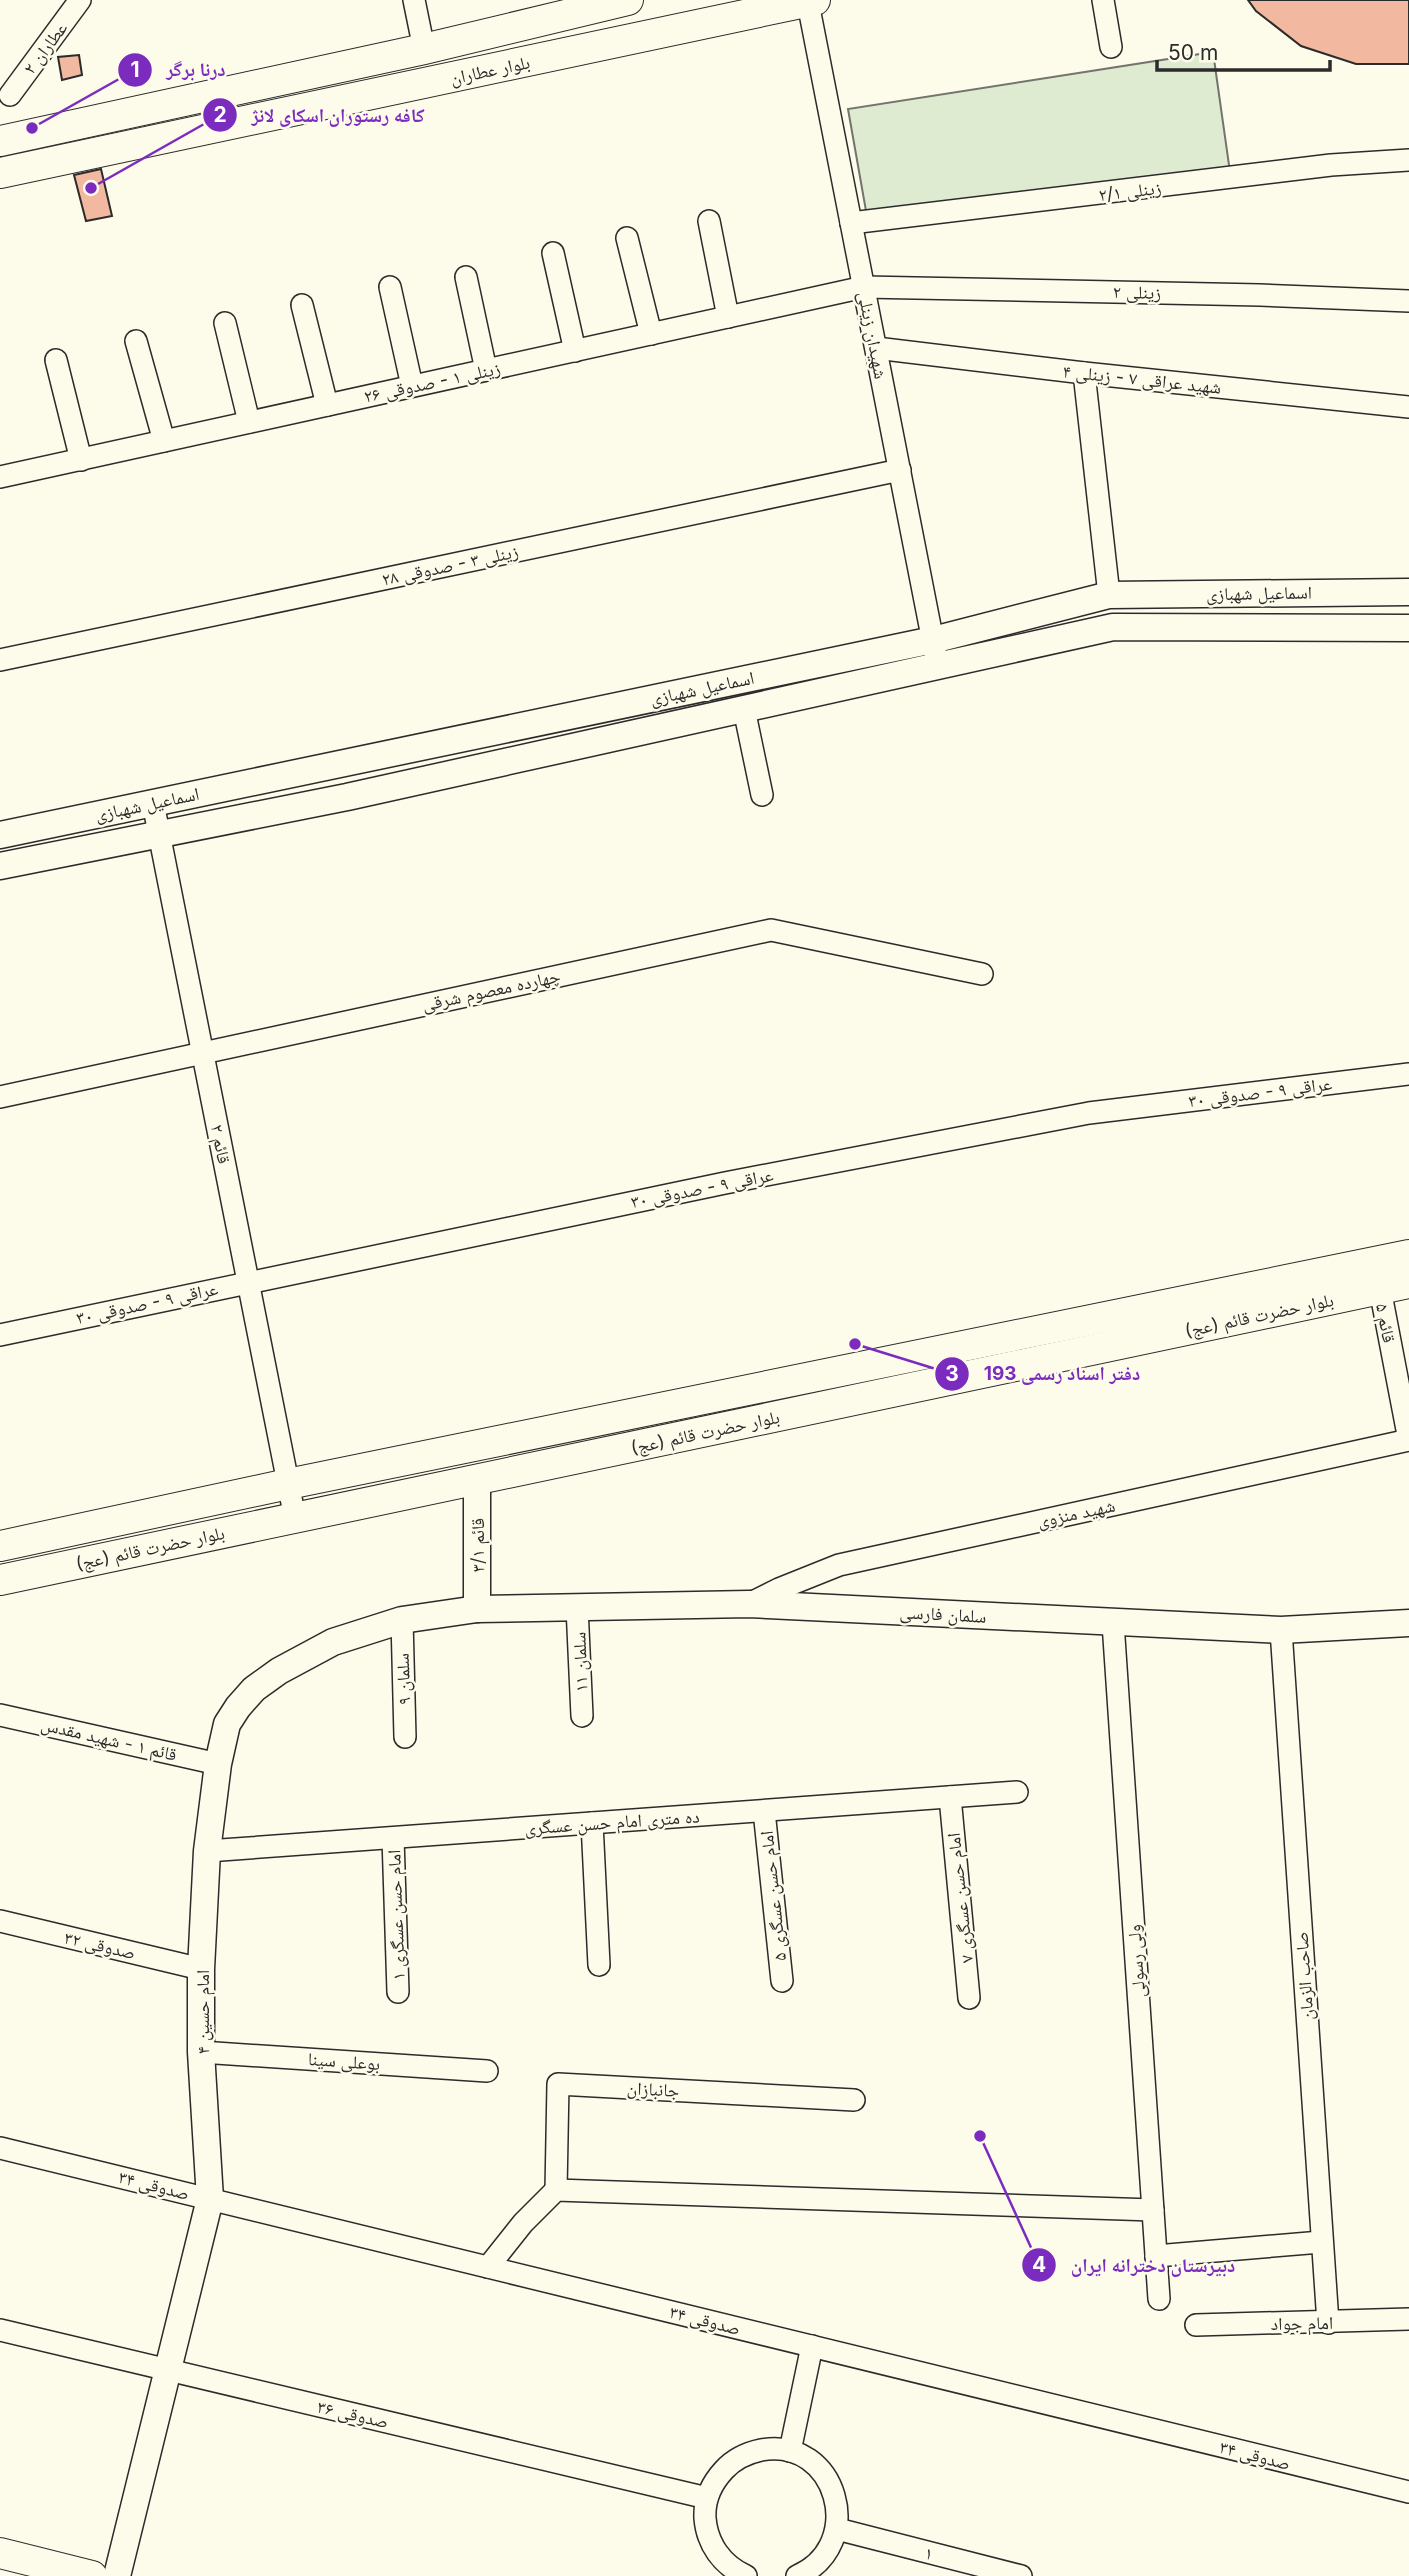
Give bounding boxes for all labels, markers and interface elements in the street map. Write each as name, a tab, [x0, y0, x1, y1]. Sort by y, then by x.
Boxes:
street label: عطاران ۲	[19, 18, 72, 79]
scale bar	[1157, 28, 1330, 72]
text: 50 m	[1168, 40, 1218, 65]
callout: درنا برگر	[118, 50, 240, 90]
street label: بلوار عطاران	[448, 51, 532, 90]
text: 1	[130, 57, 140, 82]
text: درنا برگر	[165, 58, 226, 81]
callout: کافه رستوران اسکای لانژ	[203, 95, 439, 135]
text: 2	[213, 102, 227, 127]
text: کافه رستوران اسکای لانژ	[250, 104, 425, 127]
street label: زینلی ۲/۱	[1098, 177, 1163, 206]
street label: زینلی ۲	[1113, 281, 1161, 304]
street label: شهیدان زینلی	[853, 289, 892, 381]
street label: زینلی ۱ - صدوقی ۲۶	[362, 357, 502, 408]
street label: شهید عراقی ۷ - زینلی ۴	[1062, 360, 1222, 399]
street label: زینلی ۳ - صدوقی ۲۸	[380, 540, 520, 591]
street label: اسماعیل شهبازی	[1206, 582, 1312, 605]
street label: اسماعیل شهبازی	[648, 667, 756, 710]
street label: اسماعیل شهبازی	[93, 783, 201, 826]
street label: چهارده معصوم شرقی	[420, 965, 562, 1017]
street label: عراقی ۹ - صدوقی ۳۰	[1187, 1073, 1333, 1112]
street label: قائم ۲	[205, 1122, 235, 1166]
street label: عراقی ۹ - صدوقی ۳۰	[629, 1164, 775, 1213]
street label: عراقی ۹ - صدوقی ۳۰	[74, 1278, 220, 1329]
street label: بلوار حضرت قائم (عج)	[1183, 1289, 1336, 1343]
street label: قائم ۵	[1370, 1301, 1400, 1345]
callout: دفتر اسناد رسمی 193	[935, 1354, 1154, 1394]
text: 3	[945, 1361, 959, 1386]
text: دفتر اسناد رسمی 193	[984, 1362, 1140, 1385]
street label: بلوار حضرت قائم (عج)	[629, 1406, 782, 1460]
street label: شهید منزوی	[1035, 1495, 1117, 1532]
street label: قائم ۳/۱	[467, 1518, 490, 1572]
street label: بلوار حضرت قائم (عج)	[74, 1522, 227, 1576]
street label: سلمان فارسی	[899, 1601, 987, 1628]
street label: سلمان ۱۱	[568, 1632, 593, 1692]
street label: سلمان ۹	[392, 1653, 415, 1705]
street label: قائم ۱ - شهید مقدس	[39, 1713, 179, 1767]
street label: ده متری امام حسن عسگری	[524, 1805, 700, 1841]
street label: امام حسن عسگری ۵	[756, 1830, 792, 1962]
street label: امام حسن عسگری ۷	[943, 1832, 979, 1964]
street label: امام حسن عسگری ۱	[383, 1849, 411, 1981]
street label: ولی رسولی	[1123, 1924, 1150, 1998]
street label: صدوقی ۳۲	[62, 1927, 138, 1964]
street label: صاحب الزمان	[1290, 1931, 1319, 2021]
street label: امام حسین ۴	[192, 1970, 215, 2054]
street label: بوعلی سینا	[307, 2048, 381, 2075]
street label: جانبازان	[626, 2077, 680, 2102]
street label: صدوقی ۳۴	[116, 2166, 192, 2205]
callout: دبیرستان دخترانه ایران	[1022, 2245, 1250, 2285]
text: 4	[1032, 2252, 1046, 2277]
text: دبیرستان دخترانه ایران	[1071, 2254, 1235, 2277]
street label: صدوقی ۳۴	[667, 2301, 743, 2340]
street label: امام جواد	[1271, 2312, 1333, 2336]
street label: صدوقی ۳۶	[315, 2396, 391, 2433]
street label: صدوقی ۳۴	[1217, 2436, 1293, 2475]
street label: ۱	[923, 2542, 935, 2564]

